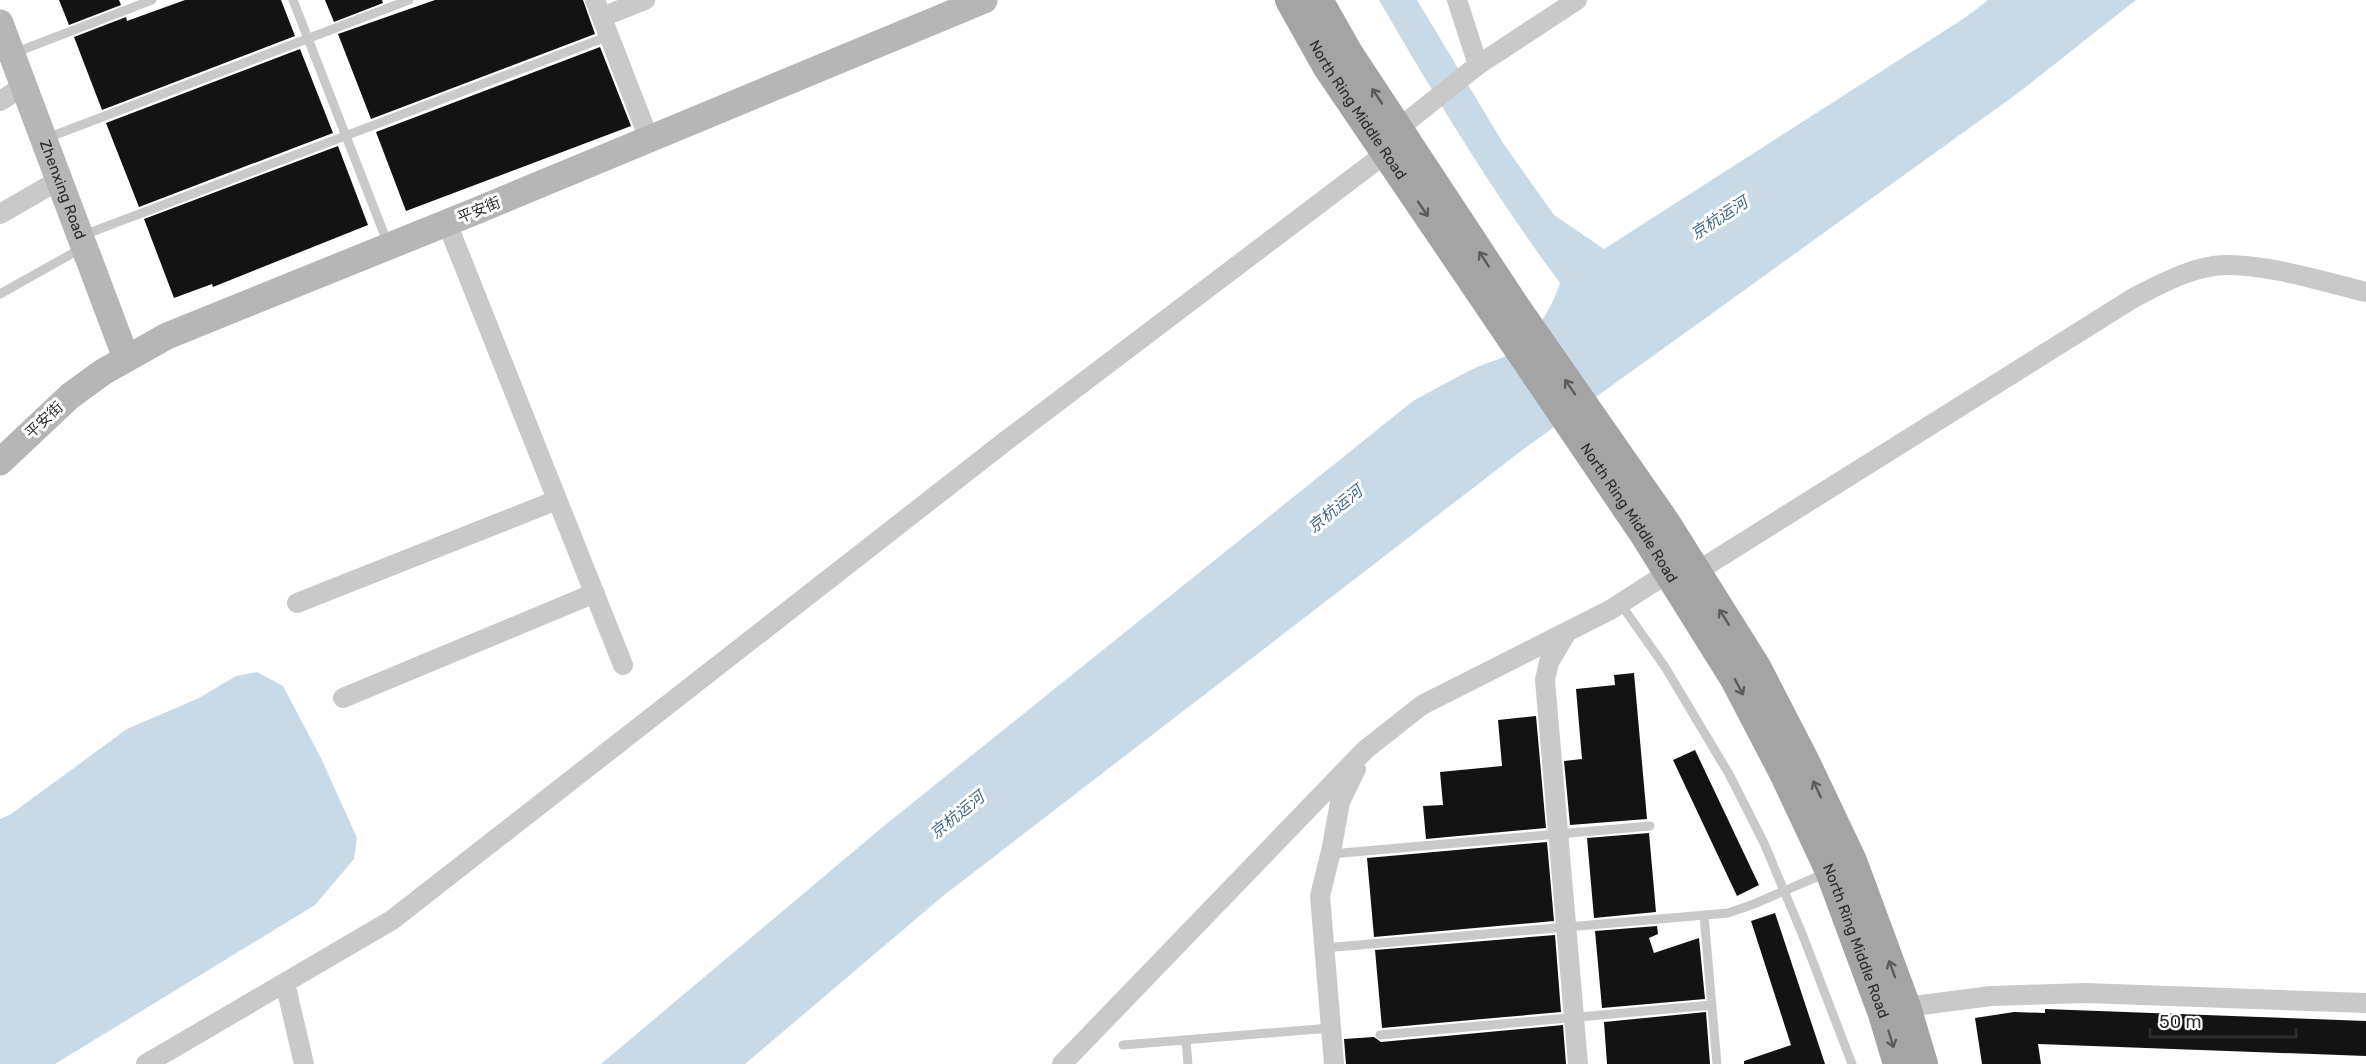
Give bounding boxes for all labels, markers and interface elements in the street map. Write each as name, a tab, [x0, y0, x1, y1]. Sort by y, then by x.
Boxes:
street label: North Ring Middle Road	[1305, 37, 1410, 183]
one-way arrow	[1371, 89, 1383, 105]
street label: Zhenxing Road	[36, 137, 90, 242]
water label: 京杭运河	[1687, 191, 1754, 243]
street label: 平安街	[455, 193, 503, 227]
one-way arrow	[1417, 200, 1429, 216]
one-way arrow	[1477, 251, 1490, 268]
one-way arrow	[1564, 379, 1576, 395]
street label: 平安街	[21, 398, 67, 442]
street label: North Ring Middle Road	[1576, 440, 1681, 586]
water label: 京杭运河	[1304, 480, 1368, 537]
one-way arrow	[1718, 609, 1730, 626]
one-way arrow	[1733, 678, 1745, 695]
one-way arrow	[1811, 780, 1823, 798]
water label: 京杭运河	[926, 786, 990, 843]
street label: North Ring Middle Road	[1819, 861, 1893, 1021]
one-way arrow	[1885, 960, 1896, 979]
scale bar	[2150, 1001, 2296, 1039]
text: 50 m	[2159, 1011, 2202, 1033]
one-way arrow	[1886, 1029, 1897, 1048]

